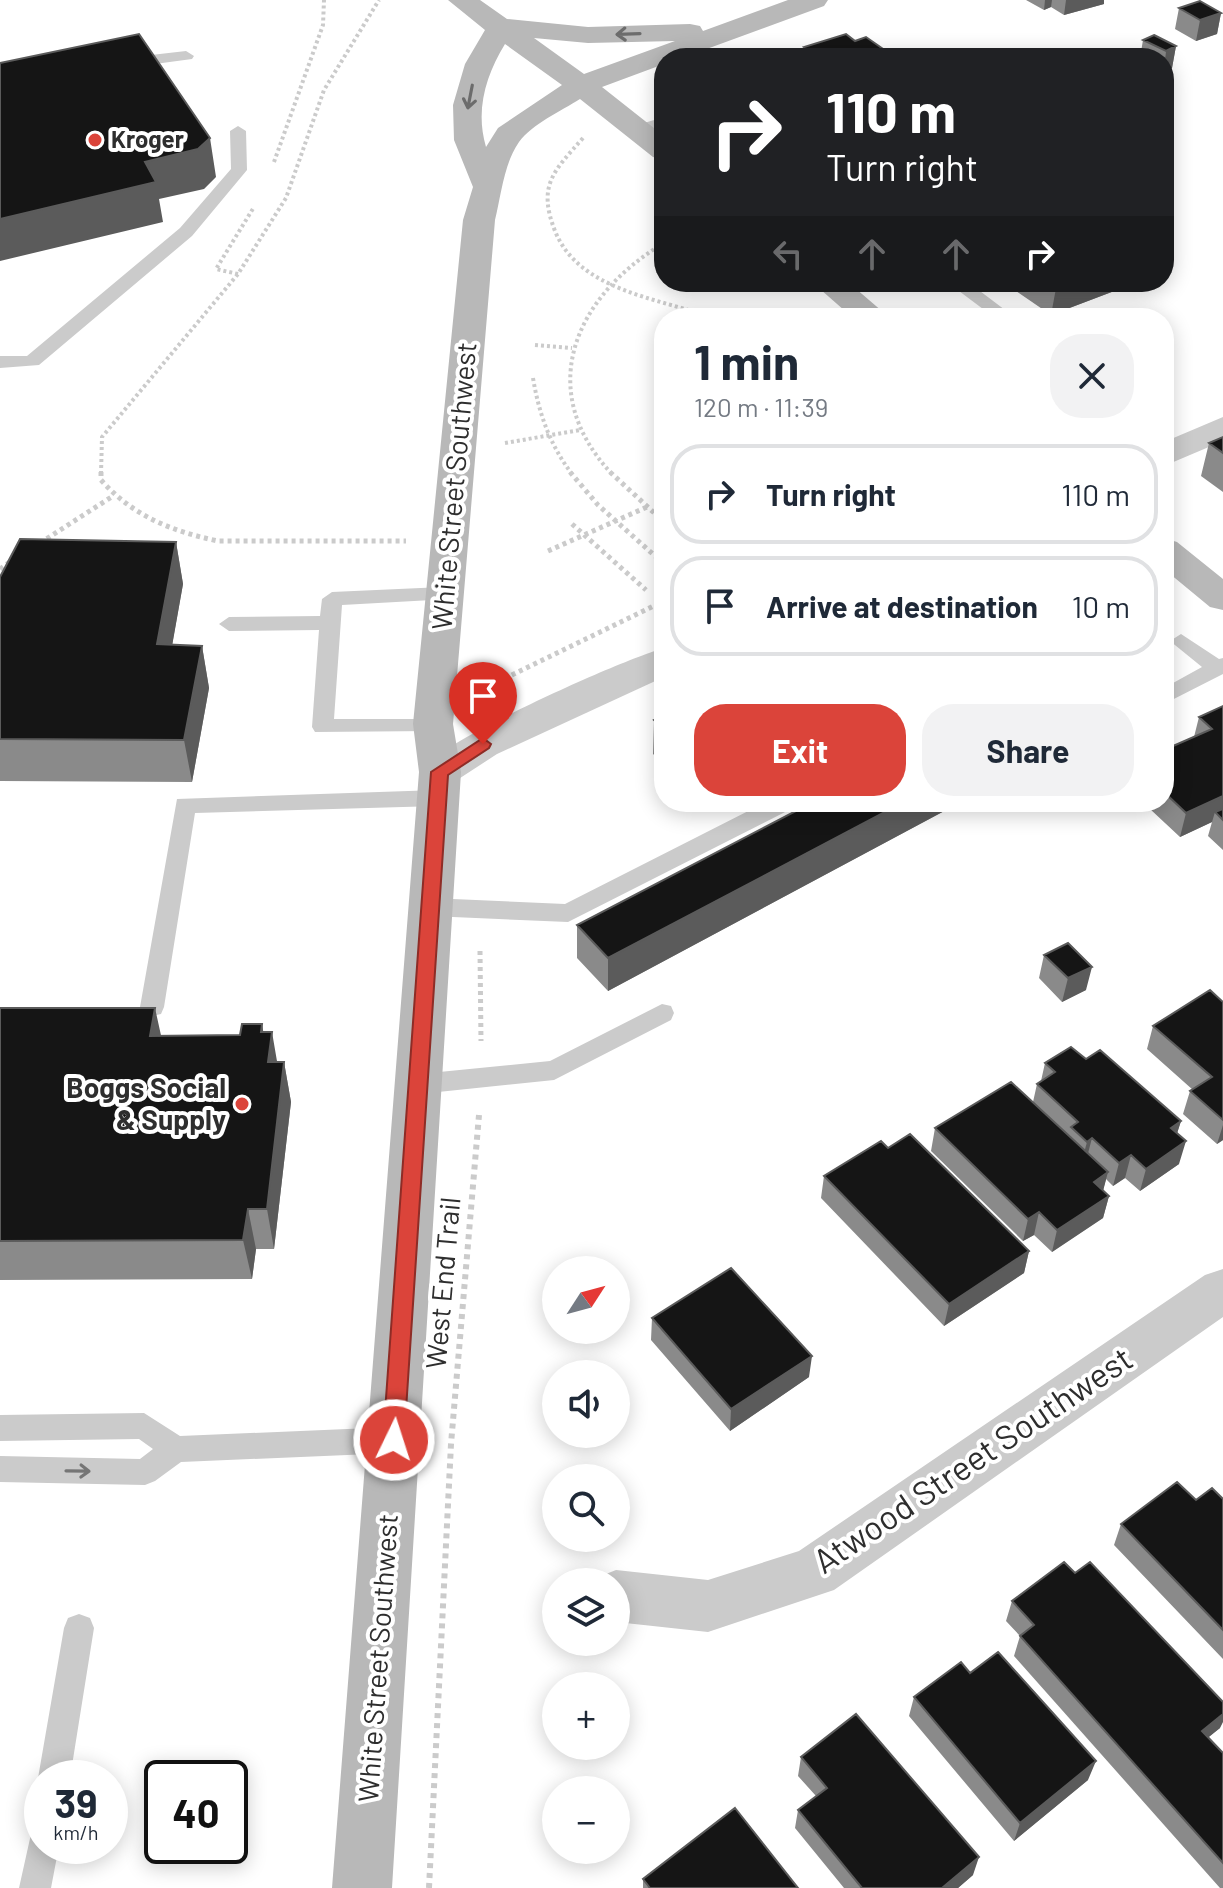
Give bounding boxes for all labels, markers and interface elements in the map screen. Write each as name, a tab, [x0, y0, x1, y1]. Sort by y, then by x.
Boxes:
one-way arrow	[615, 26, 642, 41]
text: 110 m	[826, 77, 956, 144]
icon: right	[694, 80, 798, 184]
one-way arrow	[461, 84, 476, 110]
place label: Kroger	[111, 124, 184, 153]
marker: Kroger	[86, 131, 104, 149]
text: Turn right	[826, 145, 978, 188]
icon: left	[766, 232, 810, 276]
icon: ahead	[850, 232, 894, 276]
icon: ahead	[934, 232, 978, 276]
icon: right	[1018, 232, 1062, 276]
text: 1 min	[694, 332, 799, 390]
button: close	[1050, 334, 1134, 418]
street label: White Street Southwest	[423, 341, 483, 631]
text: 120 m · 11:39	[694, 391, 828, 422]
icon: right	[698, 472, 742, 516]
text: Turn right	[766, 476, 896, 512]
text: 110 m	[1061, 476, 1130, 512]
icon: arrive	[698, 584, 742, 628]
text: Arrive at destination	[766, 588, 1038, 624]
text: 10 m	[1072, 588, 1130, 624]
pin	[449, 662, 517, 744]
icon: arrive	[461, 674, 505, 718]
button: Exit	[694, 704, 906, 796]
button: Share	[922, 704, 1134, 796]
place label: Boggs Social & Supply	[66, 1070, 226, 1136]
marker: Boggs Social & Supply	[233, 1095, 251, 1113]
street label: West End Trail	[418, 1196, 466, 1370]
north arrow	[542, 1256, 630, 1344]
map controls	[542, 1256, 630, 1864]
street label: Atwood Street Southwest	[805, 1337, 1140, 1581]
button: sound	[542, 1360, 630, 1448]
position arrow	[352, 1398, 436, 1482]
one-way arrow	[64, 1463, 91, 1478]
button: search	[542, 1464, 630, 1552]
street label: White Street Southwest	[350, 1513, 404, 1803]
button: layers	[542, 1568, 630, 1656]
button: +	[542, 1672, 630, 1760]
speed limit sign: 40	[144, 1760, 248, 1864]
button: −	[542, 1776, 630, 1864]
text: 39	[55, 1778, 97, 1826]
text: km/h	[53, 1820, 99, 1844]

